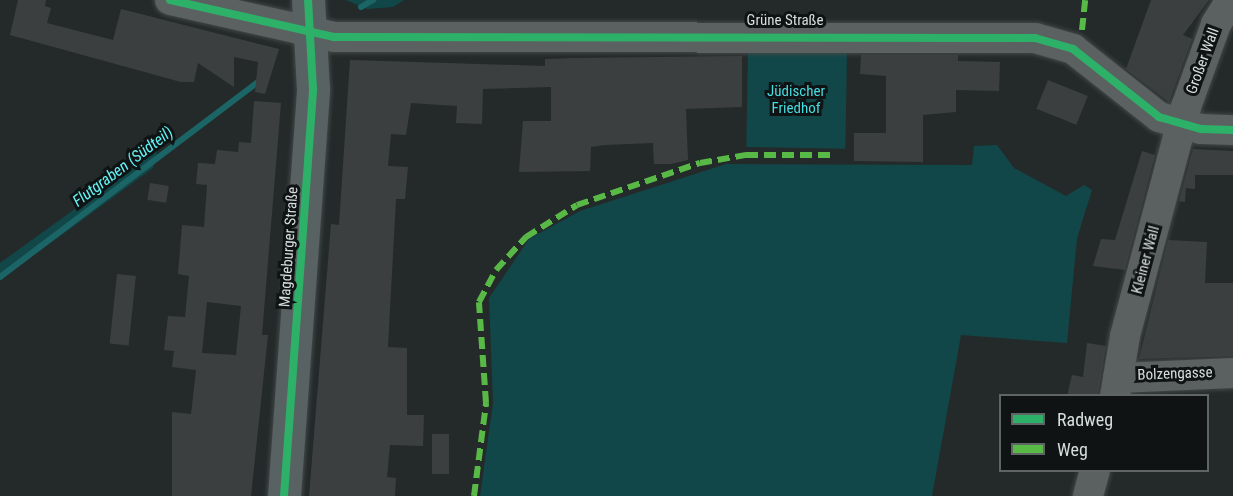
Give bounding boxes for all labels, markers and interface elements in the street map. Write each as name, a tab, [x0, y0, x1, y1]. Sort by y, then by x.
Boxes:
street label: Grüne Straße	[747, 12, 823, 30]
street label: Großer Wall	[1183, 26, 1223, 96]
park label: Jüdischer Friedhof	[767, 82, 825, 117]
water label: Flutgraben (Südteil)	[69, 123, 177, 211]
street label: Magdeburger Straße	[276, 186, 302, 308]
street label: Kleiner Wall	[1128, 224, 1164, 296]
street label: Bolzengasse	[1137, 364, 1213, 384]
legend	[999, 394, 1209, 472]
text: Radweg	[1057, 409, 1113, 430]
text: Weg	[1057, 439, 1088, 460]

